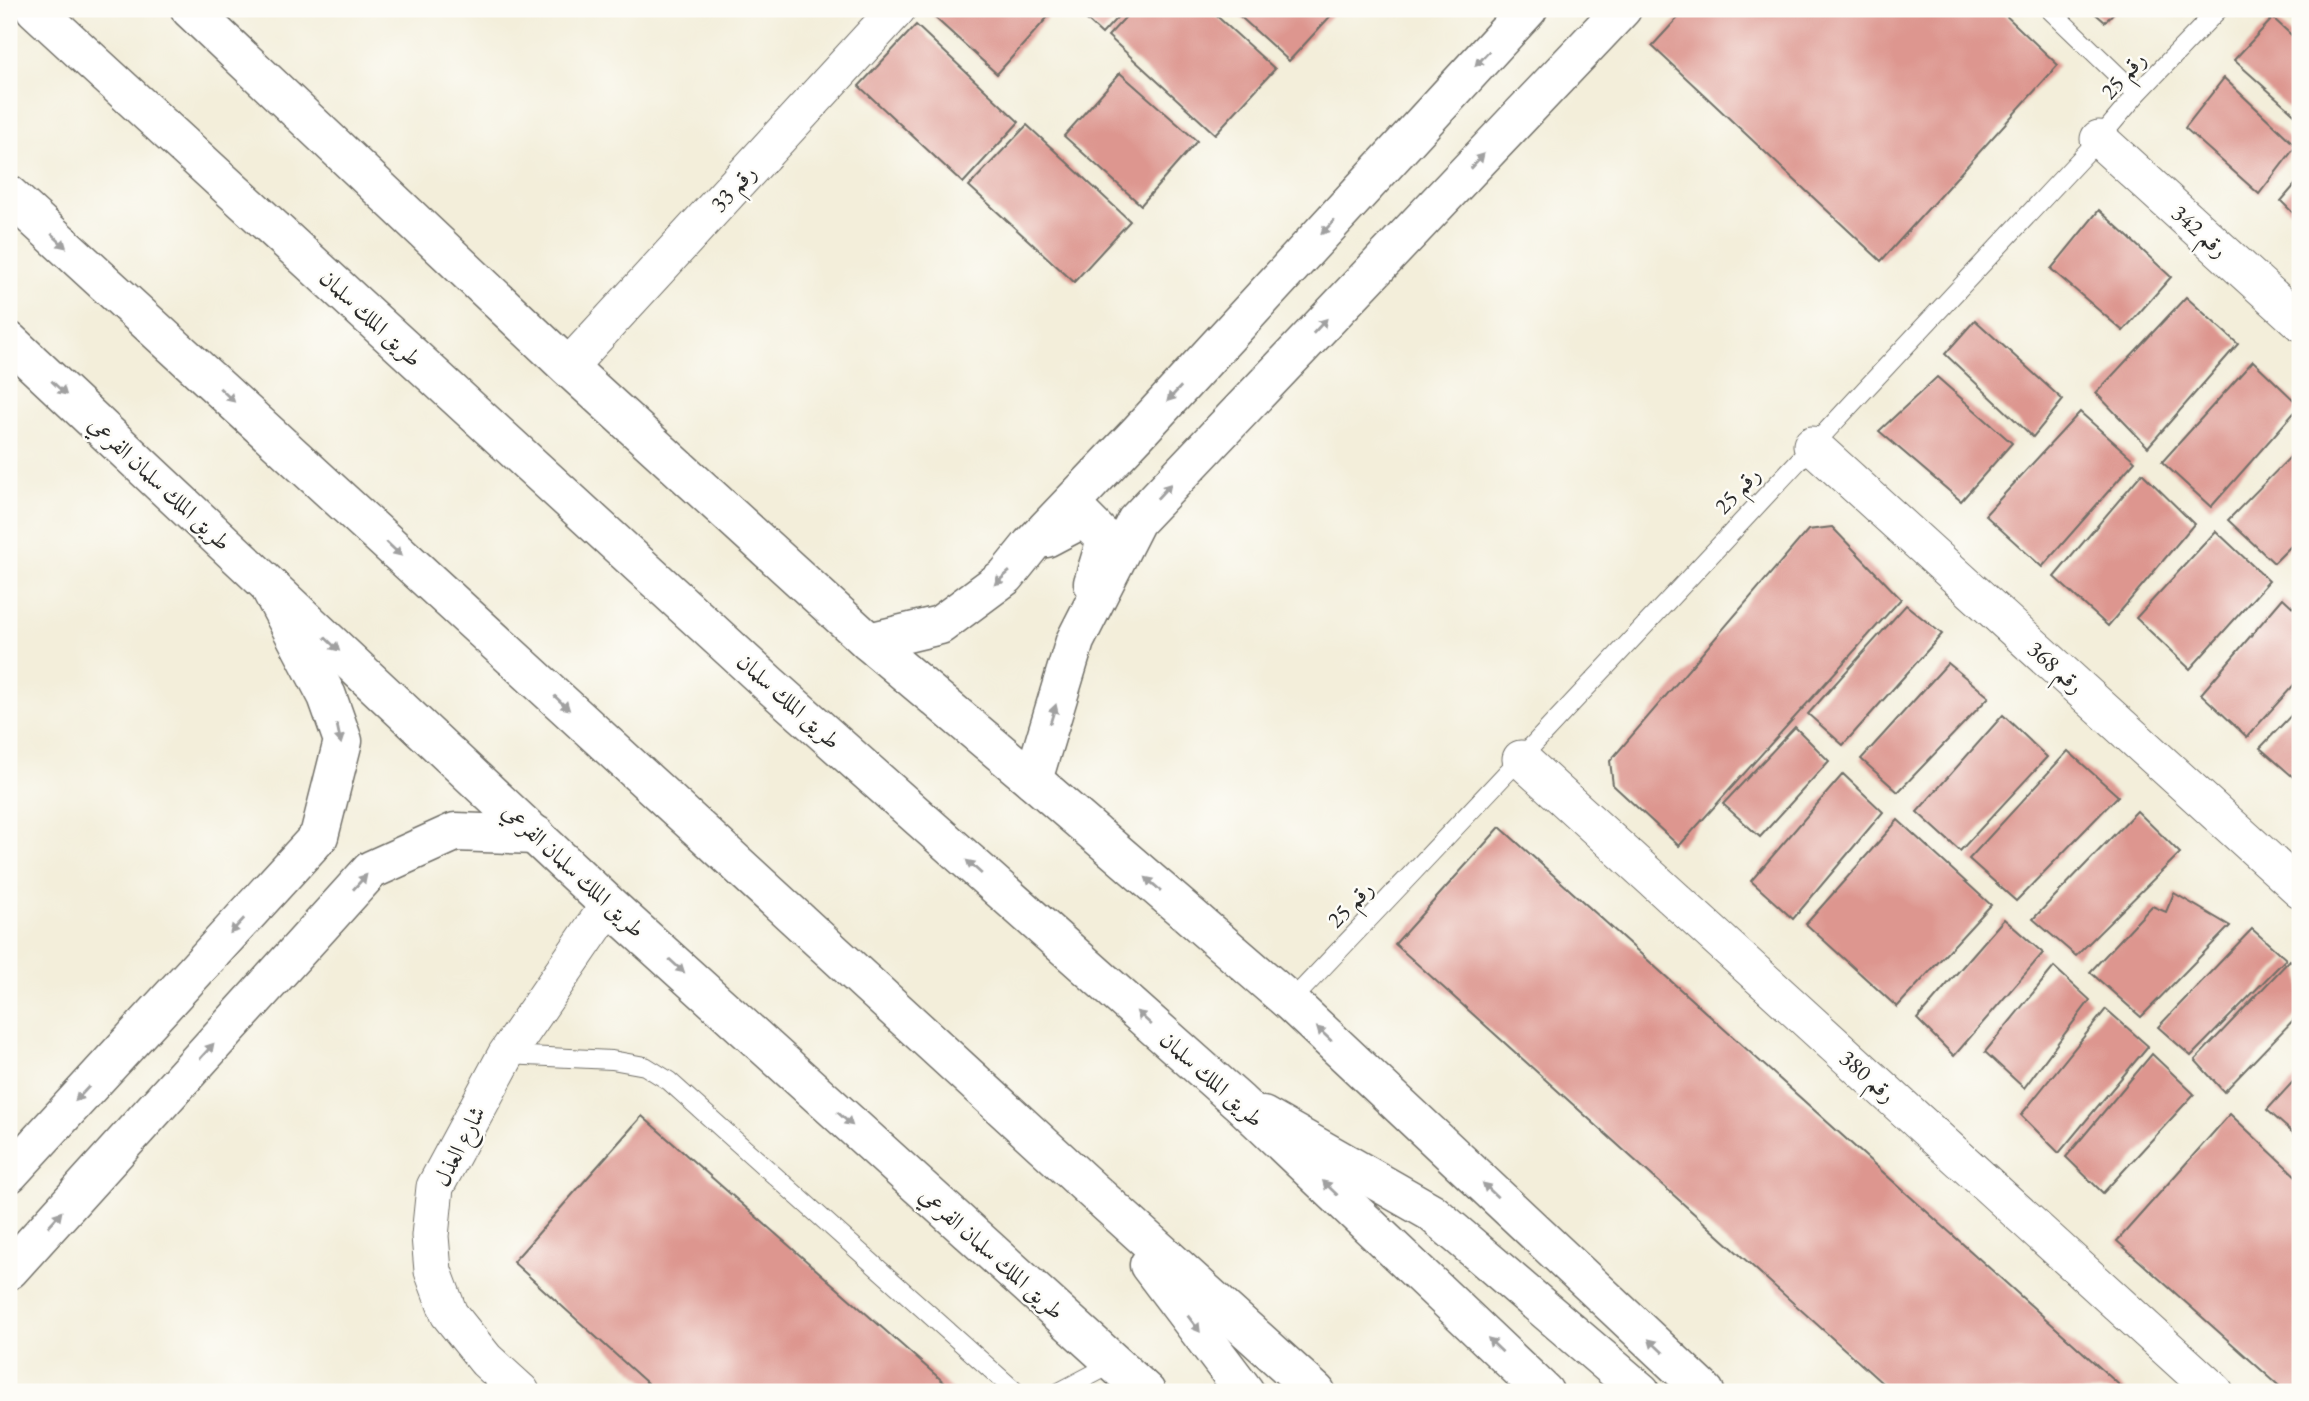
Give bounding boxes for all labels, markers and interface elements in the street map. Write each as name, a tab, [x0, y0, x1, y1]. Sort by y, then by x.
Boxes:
street label: رقم 25	[2094, 45, 2158, 110]
one-way arrow	[1474, 50, 1490, 68]
one-way arrow	[1469, 152, 1485, 170]
street label: رقم 33	[703, 158, 768, 223]
street label: رقم 342	[2161, 198, 2234, 269]
one-way arrow	[1320, 218, 1336, 236]
one-way arrow	[50, 233, 68, 249]
street label: طريق الملك سلمان	[313, 263, 429, 373]
one-way arrow	[1312, 318, 1328, 335]
one-way arrow	[50, 379, 67, 396]
one-way arrow	[1167, 385, 1183, 402]
one-way arrow	[218, 387, 236, 403]
street label: طريق الملك سلمان الفرعي	[79, 409, 238, 560]
street label: رقم 25	[1707, 460, 1772, 525]
one-way arrow	[1155, 483, 1172, 500]
one-way arrow	[385, 540, 402, 556]
one-way arrow	[993, 570, 1011, 586]
street label: رقم 368	[2017, 634, 2090, 705]
one-way arrow	[323, 635, 340, 651]
street label: طريق الملك سلمان	[731, 646, 847, 756]
one-way arrow	[553, 694, 570, 710]
one-way arrow	[1048, 704, 1058, 725]
one-way arrow	[333, 724, 344, 746]
street label: طريق الملك سلمان الفرعي	[493, 796, 652, 947]
one-way arrow	[965, 859, 983, 875]
one-way arrow	[352, 873, 368, 891]
street label: رقم 25	[1320, 874, 1385, 939]
one-way arrow	[1144, 876, 1162, 892]
one-way arrow	[229, 917, 245, 934]
one-way arrow	[668, 958, 685, 974]
one-way arrow	[1135, 1010, 1153, 1026]
street label: طريق الملك سلمان	[1154, 1024, 1270, 1134]
one-way arrow	[1316, 1027, 1333, 1043]
one-way arrow	[199, 1042, 214, 1059]
street label: رقم 380	[1829, 1043, 1902, 1114]
one-way arrow	[75, 1085, 91, 1102]
street label: شارع العذل	[426, 1101, 496, 1194]
one-way arrow	[836, 1111, 853, 1127]
street label: طريق الملك سلمان الفرعي	[911, 1180, 1071, 1329]
one-way arrow	[1322, 1181, 1339, 1197]
one-way arrow	[1482, 1182, 1499, 1198]
one-way arrow	[46, 1211, 62, 1228]
one-way arrow	[1186, 1314, 1201, 1332]
one-way arrow	[1486, 1337, 1503, 1354]
one-way arrow	[1647, 1337, 1664, 1354]

